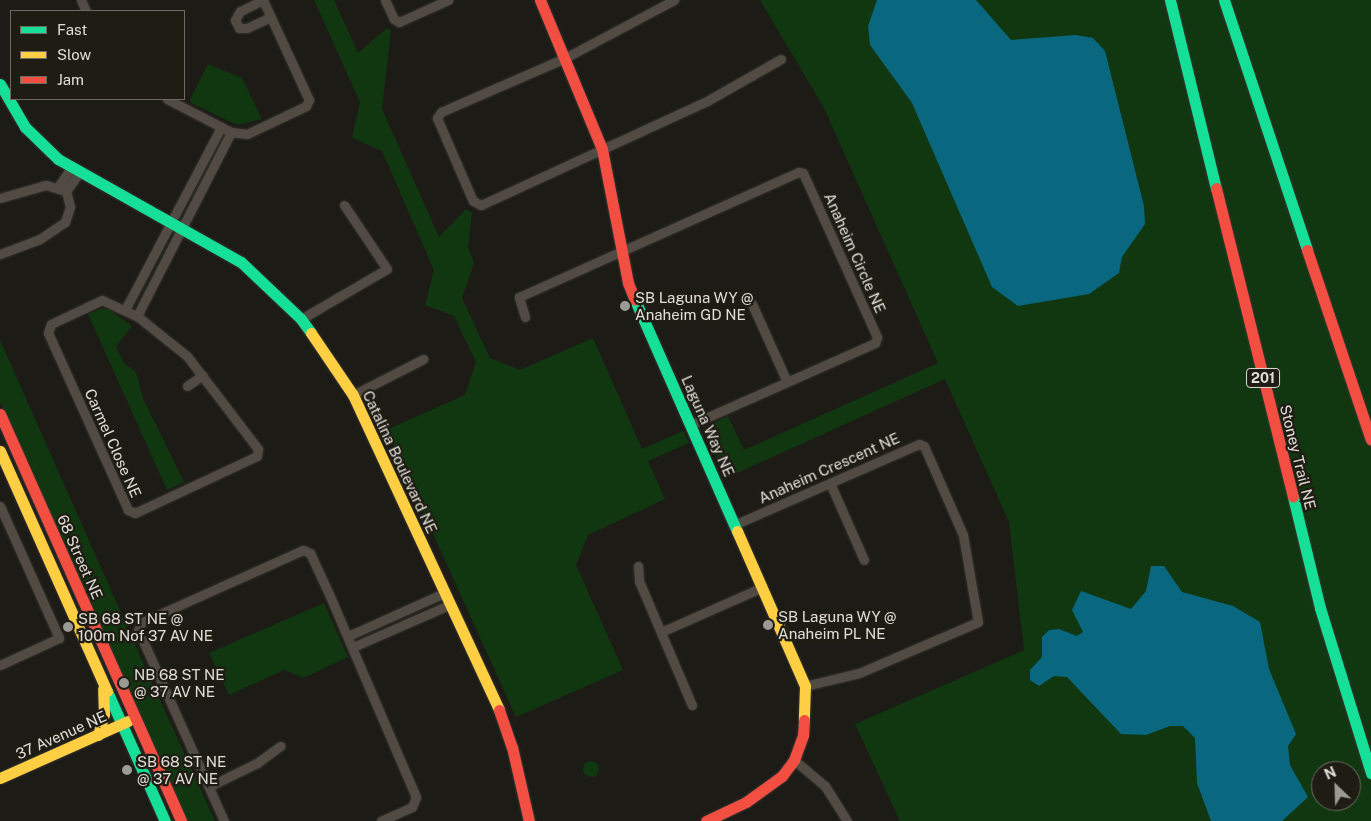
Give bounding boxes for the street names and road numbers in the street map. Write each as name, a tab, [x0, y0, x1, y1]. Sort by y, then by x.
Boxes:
street label: Anaheim Circle NE	[820, 190, 890, 316]
road number: 201	[1246, 366, 1280, 389]
street label: Laguna Way NE	[678, 372, 738, 480]
street label: Carmel Close NE	[81, 386, 145, 500]
street label: Catalina Boulevard NE	[359, 388, 441, 536]
street label: Stoney Trail NE	[1276, 403, 1320, 511]
street label: Anaheim Crescent NE	[756, 429, 902, 507]
street label: 68 Street NE	[53, 512, 107, 602]
street label: 37 Avenue NE	[13, 707, 109, 763]

